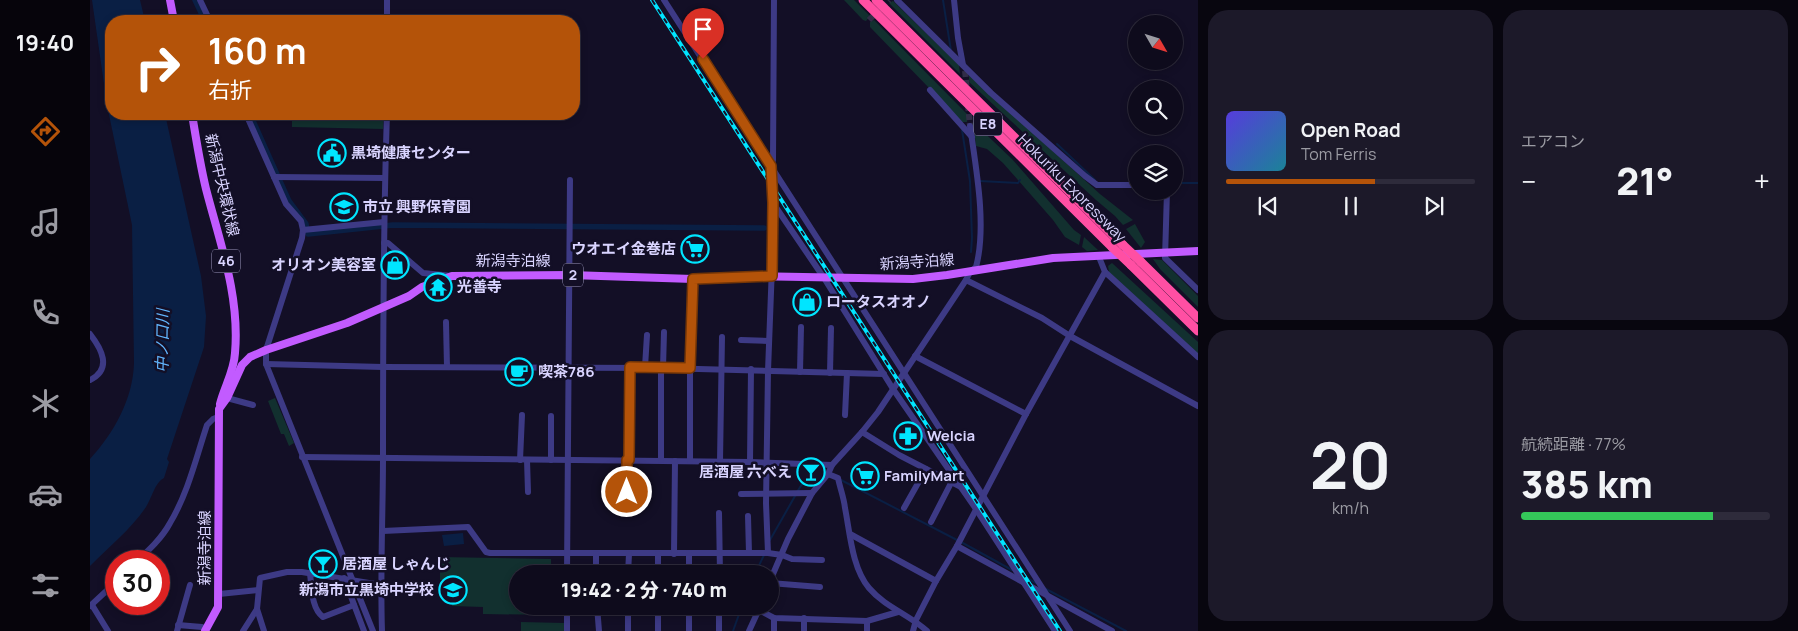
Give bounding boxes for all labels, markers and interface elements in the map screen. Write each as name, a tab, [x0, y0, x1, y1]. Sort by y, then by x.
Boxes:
pin	[682, 8, 724, 59]
icon: arrive	[689, 15, 717, 43]
north arrow	[1128, 15, 1182, 70]
map controls	[1128, 15, 1183, 200]
text: 160 m	[208, 27, 307, 75]
text: 19:40	[16, 28, 74, 58]
icon: right	[125, 35, 190, 100]
text: 右折	[208, 75, 252, 105]
button: search	[1128, 80, 1183, 135]
road number: E8	[974, 112, 1002, 136]
icon: directions	[28, 114, 63, 149]
text: Open Road	[1301, 117, 1401, 143]
street label: Hokuriku Expressway	[1014, 129, 1131, 247]
text: エアコン	[1521, 130, 1585, 152]
street label: 新潟中央環状線	[200, 131, 245, 238]
public building icon: 黒埼健康センター	[317, 138, 347, 168]
place label: 黒埼健康センター	[351, 142, 471, 163]
text: Tom Ferris	[1301, 143, 1376, 165]
button: layers	[1128, 145, 1183, 200]
text: 21°	[1616, 154, 1674, 206]
text: −	[1521, 162, 1536, 200]
text: +	[1754, 162, 1770, 200]
school or university icon: 市立 興野保育園	[329, 192, 359, 222]
icon: previous	[1254, 192, 1282, 220]
icon: pause	[1337, 192, 1365, 220]
icon: next	[1420, 192, 1448, 220]
place label: 市立 興野保育園	[363, 196, 471, 217]
icon: music	[28, 205, 63, 240]
supermarket icon: ウオエイ金巻店	[680, 234, 710, 264]
place label: ウオエイ金巻店	[571, 238, 676, 259]
street label: 新潟寺泊線	[879, 248, 955, 275]
road number: 46	[212, 250, 240, 272]
shop icon: オリオン美容室	[380, 250, 410, 280]
street label: 新潟寺泊線	[475, 250, 551, 271]
place label: オリオン美容室	[271, 254, 376, 275]
road number: 2	[563, 264, 583, 286]
temple icon: 光善寺	[423, 272, 453, 302]
place label: 光善寺	[457, 276, 502, 297]
shop icon: ロータスオオノ	[792, 287, 822, 317]
place label: ロータスオオノ	[826, 291, 931, 312]
icon: phone	[28, 295, 63, 330]
water label: 中ノ口川	[150, 307, 174, 373]
cafe icon: 喫茶786	[504, 357, 534, 387]
place label: 喫茶786	[538, 361, 595, 382]
icon: climate	[28, 386, 63, 421]
text: 20	[1310, 420, 1391, 509]
pharmacy icon: Welcia	[893, 421, 923, 451]
place label: Welcia	[927, 425, 975, 446]
text: 航続距離 · 77%	[1521, 433, 1626, 455]
bar icon: 居酒屋 六べえ	[796, 457, 826, 487]
text: 385 km	[1521, 457, 1653, 509]
place label: 居酒屋 六べえ	[699, 461, 792, 482]
supermarket icon: FamilyMart	[850, 461, 880, 491]
position arrow	[600, 465, 652, 517]
place label: FamilyMart	[884, 465, 964, 486]
icon: car	[28, 477, 63, 512]
text: km/h	[1332, 497, 1369, 519]
street label: 新潟寺泊線	[194, 510, 215, 586]
bar icon: 居酒屋 しゃんじ	[308, 549, 338, 579]
speed limit sign: 30	[105, 550, 170, 615]
place label: 居酒屋 しゃんじ	[342, 553, 450, 574]
icon: filters	[28, 568, 63, 603]
school or university icon: 新潟市立黒埼中学校	[438, 575, 468, 605]
text: 19:42 · 2 分 · 740 m	[561, 577, 727, 603]
place label: 新潟市立黒埼中学校	[299, 579, 434, 600]

